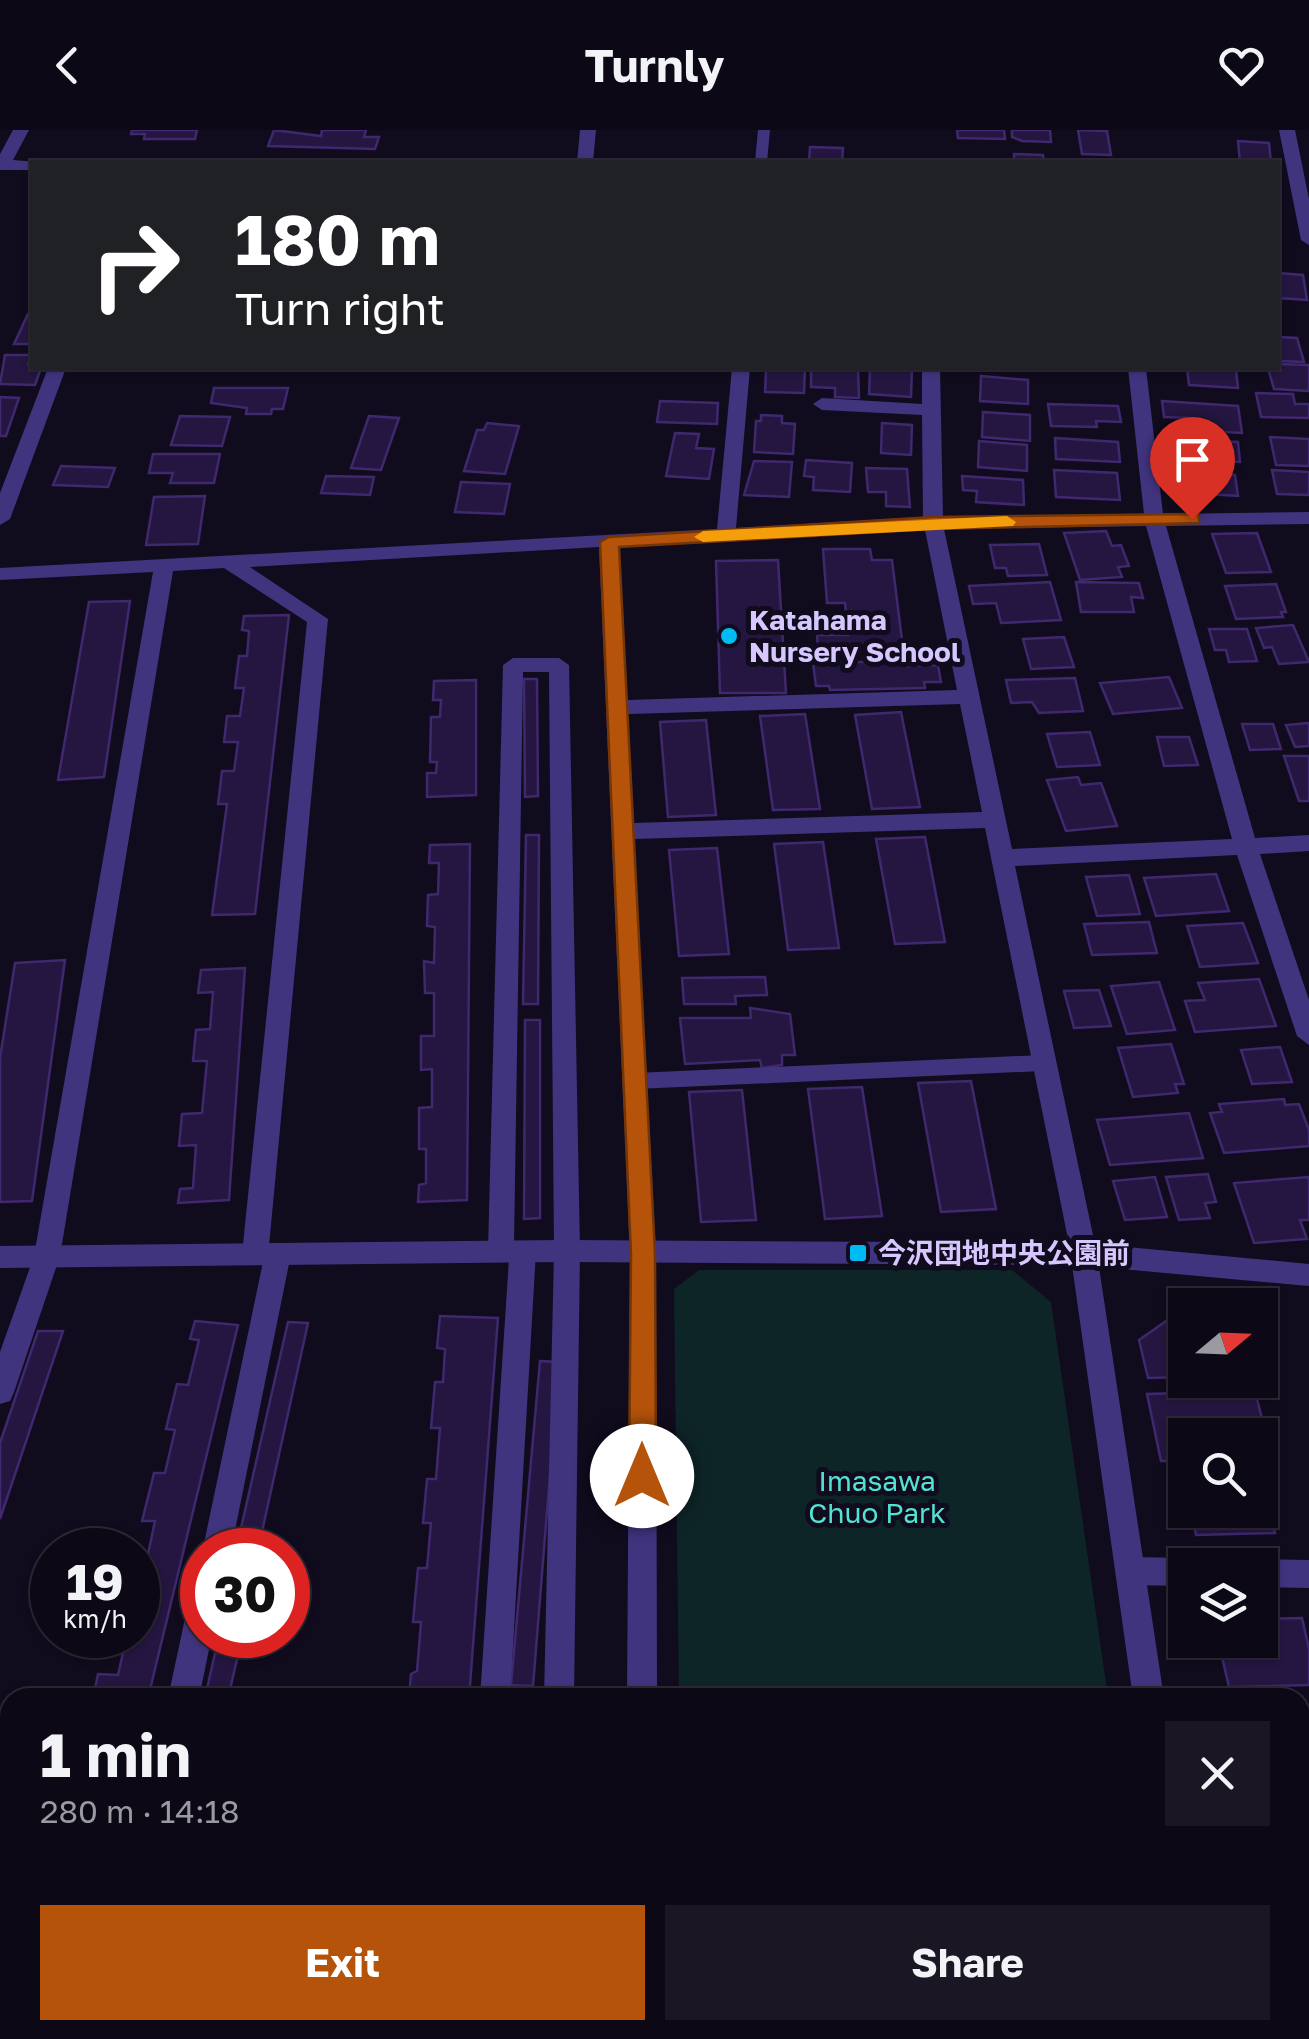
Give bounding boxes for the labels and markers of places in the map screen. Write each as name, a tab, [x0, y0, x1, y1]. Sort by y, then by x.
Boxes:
pin	[1150, 417, 1235, 520]
place label: Katahama Nursery School	[749, 603, 960, 668]
marker: Katahama Nursery School	[718, 625, 740, 647]
place label: 今沢団地中央公園前	[878, 1236, 1130, 1269]
marker: 今沢団地中央公園前	[847, 1242, 869, 1264]

